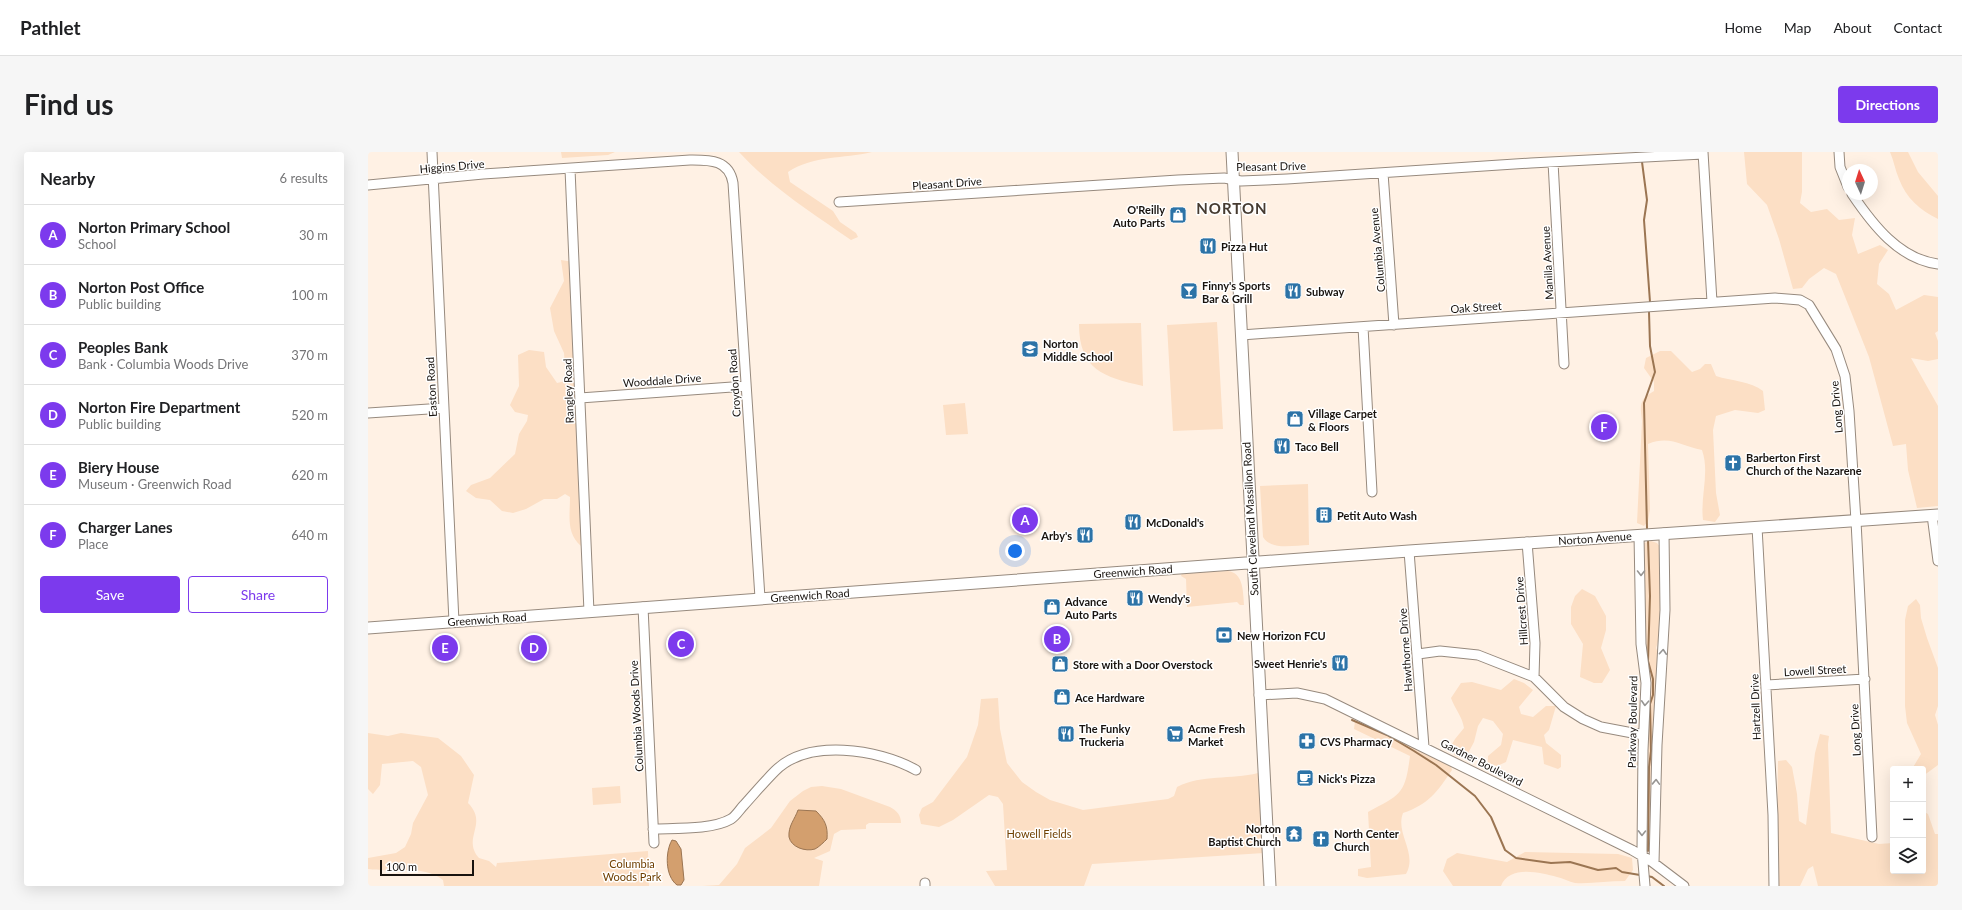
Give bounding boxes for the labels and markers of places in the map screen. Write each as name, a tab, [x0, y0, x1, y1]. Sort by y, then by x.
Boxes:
place label: O'Reilly Auto Parts	[1112, 203, 1165, 229]
shop icon: O'Reilly Auto Parts	[1168, 205, 1188, 225]
restaurant icon: Pizza Hut	[1198, 236, 1218, 256]
place label: Pizza Hut	[1221, 240, 1269, 253]
place label: Finny's Sports Bar & Grill	[1202, 279, 1270, 305]
bar icon: Finny's Sports Bar & Grill	[1179, 281, 1199, 301]
restaurant icon: Subway	[1283, 281, 1303, 301]
place label: Subway	[1306, 285, 1344, 298]
place label: Norton Middle School	[1043, 337, 1113, 363]
school or university icon: Norton Middle School	[1020, 339, 1040, 359]
place label: Village Carpet & Floors	[1307, 407, 1378, 433]
shop icon: Village Carpet & Floors	[1285, 409, 1305, 429]
pin: F	[1591, 412, 1617, 442]
restaurant icon: Taco Bell	[1272, 436, 1292, 456]
place label: Taco Bell	[1295, 440, 1339, 453]
place label: Barberton First Church of the Nazarene	[1746, 451, 1862, 477]
church icon: Barberton First Church of the Nazarene	[1723, 453, 1743, 473]
pin: A	[1012, 505, 1038, 535]
building icon: Petit Auto Wash	[1314, 505, 1334, 525]
place label: Petit Auto Wash	[1337, 509, 1417, 522]
restaurant icon: McDonald's	[1123, 512, 1143, 532]
place label: McDonald's	[1146, 516, 1204, 529]
restaurant icon: Arby's	[1075, 525, 1095, 545]
place label: Arby's	[1040, 529, 1072, 542]
restaurant icon: Wendy's	[1125, 588, 1145, 608]
place label: Wendy's	[1148, 592, 1190, 605]
place label: Advance Auto Parts	[1064, 595, 1117, 621]
shop icon: Advance Auto Parts	[1042, 597, 1062, 617]
pin: B	[1044, 624, 1070, 654]
bank icon: New Horizon FCU	[1214, 625, 1234, 645]
pin: C	[668, 629, 694, 659]
place label: New Horizon FCU	[1237, 629, 1326, 642]
pin: E	[432, 633, 458, 663]
pin: D	[521, 633, 547, 663]
restaurant icon: Sweet Henrie's	[1330, 653, 1350, 673]
shop icon: Store with a Door Overstock	[1050, 654, 1070, 674]
place label: Sweet Henrie's	[1254, 657, 1327, 670]
place label: Store with a Door Overstock	[1073, 658, 1213, 671]
shop icon: Ace Hardware	[1052, 687, 1072, 707]
place label: Ace Hardware	[1074, 691, 1145, 704]
place label: The Funky Truckeria	[1079, 722, 1130, 748]
place label: Acme Fresh Market	[1187, 722, 1245, 748]
restaurant icon: The Funky Truckeria	[1056, 724, 1076, 744]
supermarket icon: Acme Fresh Market	[1165, 724, 1185, 744]
pharmacy icon: CVS Pharmacy	[1297, 731, 1317, 751]
place label: CVS Pharmacy	[1320, 735, 1392, 748]
cafe icon: Nick's Pizza	[1295, 768, 1315, 788]
place label: Nick's Pizza	[1318, 772, 1375, 785]
place label: Norton Baptist Church	[1208, 822, 1281, 848]
temple icon: Norton Baptist Church	[1284, 824, 1304, 844]
place label: North Center Church	[1334, 827, 1400, 853]
church icon: North Center Church	[1311, 829, 1331, 849]

